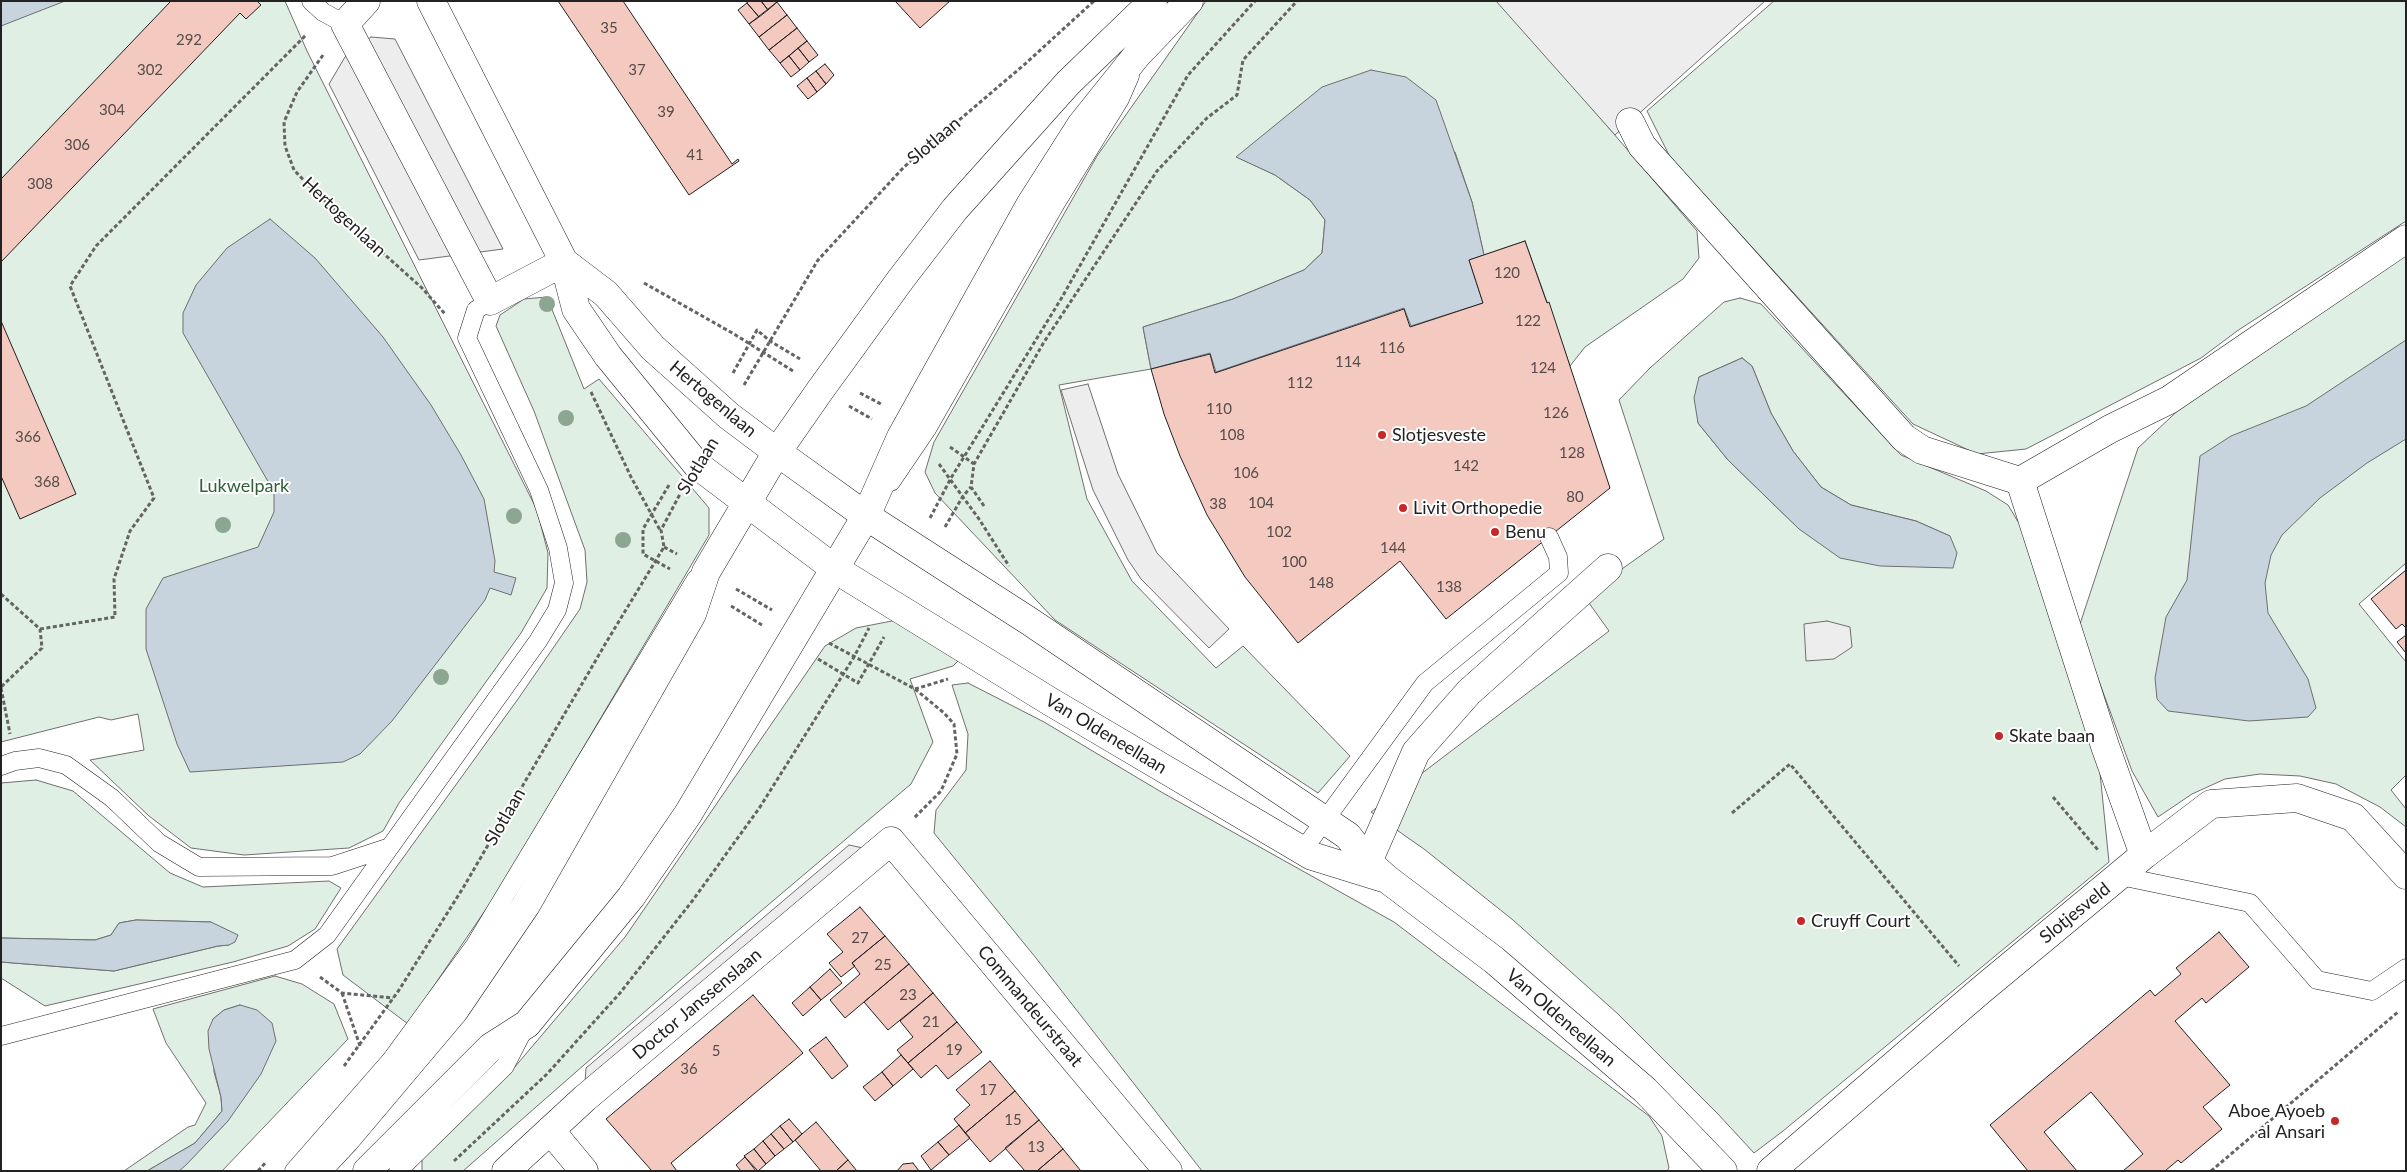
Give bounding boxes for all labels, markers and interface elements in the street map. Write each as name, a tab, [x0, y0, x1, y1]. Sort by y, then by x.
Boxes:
house number: 35	[600, 19, 618, 37]
house number: 292	[176, 31, 202, 49]
house number: 302	[137, 61, 163, 79]
house number: 37	[628, 61, 646, 79]
house number: 304	[99, 101, 125, 119]
house number: 39	[657, 103, 675, 121]
street label: Slotlaan	[903, 113, 965, 169]
house number: 306	[64, 136, 90, 154]
house number: 41	[686, 146, 704, 164]
street label: Hertogenlaan	[297, 173, 391, 261]
house number: 308	[27, 175, 53, 193]
house number: 120	[1494, 264, 1520, 282]
house number: 122	[1515, 312, 1541, 330]
house number: 116	[1379, 339, 1405, 357]
house number: 114	[1335, 353, 1361, 371]
street label: Hertogenlaan	[665, 356, 761, 442]
house number: 124	[1530, 359, 1556, 377]
house number: 112	[1287, 374, 1313, 392]
house number: 110	[1206, 400, 1232, 418]
house number: 126	[1543, 404, 1569, 422]
place label: Slotjesveste	[1392, 424, 1486, 446]
house number: 108	[1219, 426, 1245, 444]
house number: 366	[15, 428, 41, 446]
marker: Slotjesveste	[1376, 429, 1388, 441]
street label: Slotlaan	[673, 434, 723, 498]
house number: 128	[1559, 444, 1585, 462]
house number: 142	[1453, 457, 1479, 475]
house number: 106	[1233, 464, 1259, 482]
house number: 368	[34, 473, 60, 491]
park label: Lukwelpark	[199, 475, 289, 497]
house number: 80	[1566, 488, 1584, 506]
house number: 104	[1248, 494, 1274, 512]
house number: 38	[1209, 495, 1227, 513]
place label: Livit Orthopedie	[1413, 497, 1542, 519]
marker: Livit Orthopedie	[1397, 502, 1409, 514]
place label: Benu	[1505, 521, 1546, 543]
house number: 102	[1266, 523, 1292, 541]
marker: Benu	[1489, 526, 1501, 538]
house number: 144	[1380, 539, 1406, 557]
house number: 100	[1281, 553, 1307, 571]
house number: 148	[1308, 574, 1334, 592]
house number: 138	[1436, 578, 1462, 596]
street label: Van Oldeneellaan	[1041, 689, 1171, 779]
place label: Skate baan	[2009, 725, 2095, 747]
marker: Skate baan	[1993, 730, 2005, 742]
street label: Slotlaan	[480, 785, 530, 849]
street label: Slotjesveld	[2035, 878, 2115, 948]
place label: Cruyff Court	[1811, 910, 1911, 932]
marker: Cruyff Court	[1795, 915, 1807, 927]
house number: 27	[851, 929, 869, 947]
street label: Commandeurstraat	[973, 941, 1087, 1071]
street label: Doctor Janssenslaan	[628, 944, 766, 1064]
house number: 25	[874, 956, 892, 974]
street label: Van Oldeneellaan	[1502, 965, 1620, 1071]
house number: 23	[899, 986, 917, 1004]
house number: 21	[922, 1013, 940, 1031]
house number: 19	[945, 1041, 963, 1059]
house number: 5	[712, 1042, 720, 1060]
house number: 36	[680, 1060, 698, 1078]
house number: 17	[979, 1081, 997, 1099]
place label: Aboe Ayoeb al Ansari	[2228, 1100, 2325, 1142]
house number: 15	[1004, 1111, 1022, 1129]
marker: Aboe Ayoeb al Ansari	[2329, 1115, 2341, 1127]
house number: 13	[1027, 1138, 1045, 1156]

